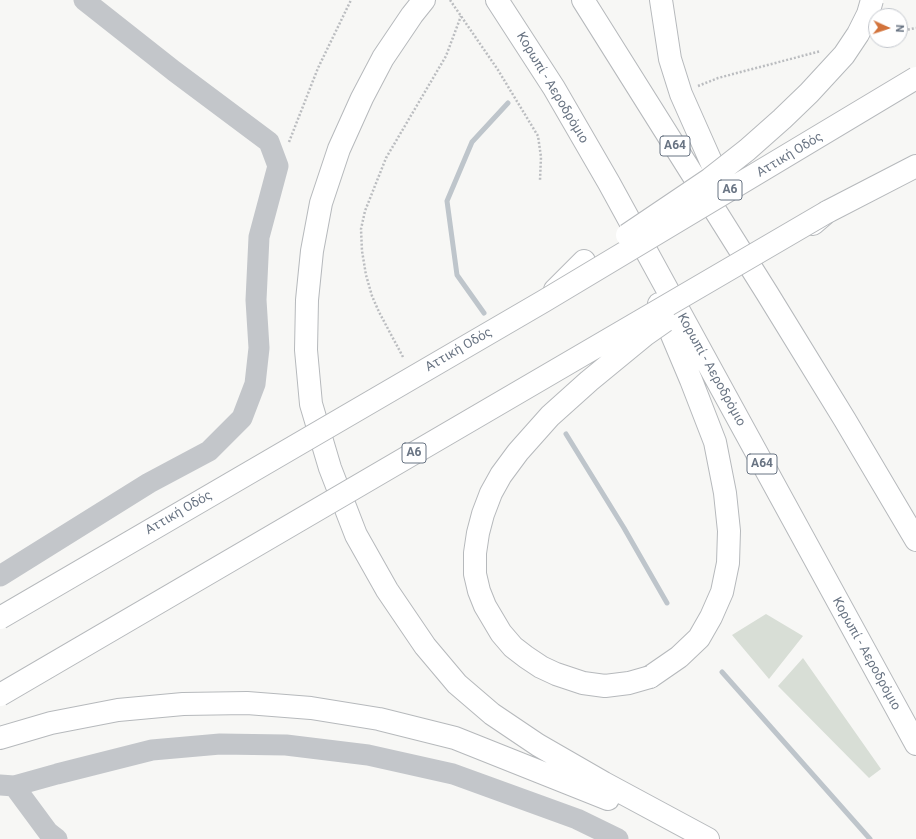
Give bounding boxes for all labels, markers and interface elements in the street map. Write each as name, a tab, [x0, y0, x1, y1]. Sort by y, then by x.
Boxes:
north arrow	[868, 8, 908, 48]
text: N	[893, 24, 906, 33]
street label: Κορωπί - Αεροδρόμιο	[513, 30, 591, 146]
street label: Αττική Οδός	[754, 129, 826, 181]
road number: Α64	[660, 136, 690, 156]
road number: Α6	[718, 180, 742, 200]
street label: Κορωπί - Αεροδρόμιο	[673, 311, 749, 429]
street label: Αττική Οδός	[423, 325, 495, 375]
road number: Α6	[402, 443, 426, 463]
road number: Α64	[747, 454, 777, 474]
street label: Αττική Οδός	[143, 488, 215, 538]
street label: Κορωπί - Αεροδρόμιο	[828, 595, 904, 713]

